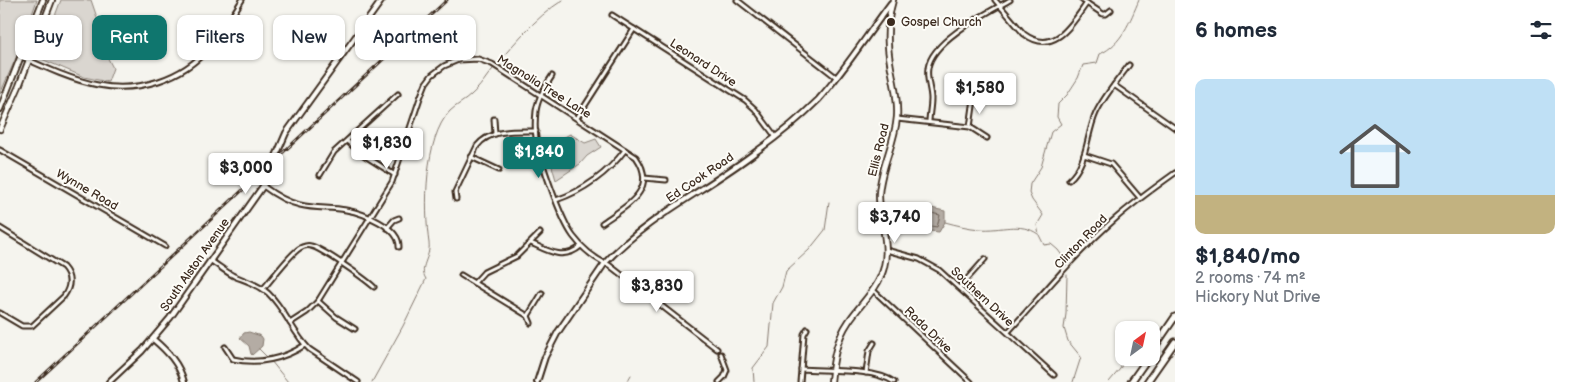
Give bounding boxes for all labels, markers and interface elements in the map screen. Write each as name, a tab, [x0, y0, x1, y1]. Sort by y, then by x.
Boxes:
chip: Buy	[15, 15, 82, 60]
chip: Rent	[92, 15, 167, 60]
chip: Filters	[177, 15, 263, 60]
chip: New	[273, 15, 345, 60]
chip: Apartment	[355, 15, 476, 60]
place label: Gospel Church	[901, 15, 982, 30]
marker: Gospel Church	[885, 16, 897, 28]
icon: filters	[1527, 16, 1555, 44]
text: 6 homes	[1195, 18, 1277, 43]
street label: Leonard Drive	[667, 36, 739, 90]
street label: Magnolia Tree Lane	[494, 52, 594, 122]
pin: $1,580	[939, 72, 1021, 115]
text: $1,580	[955, 79, 1005, 98]
icon: home	[1330, 111, 1420, 201]
street label: Ellis Road	[865, 122, 893, 178]
pin: $1,830	[346, 128, 428, 170]
text: $1,830	[362, 134, 412, 153]
pin: $1,840	[498, 136, 580, 179]
text: $1,840	[514, 143, 564, 162]
street label: Ed Cook Road	[663, 150, 737, 206]
pin: $3,000	[205, 152, 287, 195]
text: $3,000	[219, 159, 273, 178]
street label: Wynne Road	[53, 166, 121, 214]
pin: $3,740	[854, 202, 936, 244]
text: $3,740	[869, 208, 921, 227]
street label: Clinton Road	[1051, 212, 1111, 272]
street label: South Alston Avenue	[157, 215, 233, 315]
text: $1,840/mo	[1195, 244, 1300, 269]
street label: Southern Drive	[947, 264, 1017, 330]
text: 2 rooms · 74 m²	[1195, 269, 1306, 288]
pin: $3,830	[616, 270, 698, 313]
text: $3,830	[631, 277, 683, 296]
text: Hickory Nut Drive	[1195, 288, 1321, 307]
street label: Rada Drive	[901, 304, 955, 356]
north arrow	[1115, 321, 1160, 366]
map controls	[1115, 321, 1160, 366]

